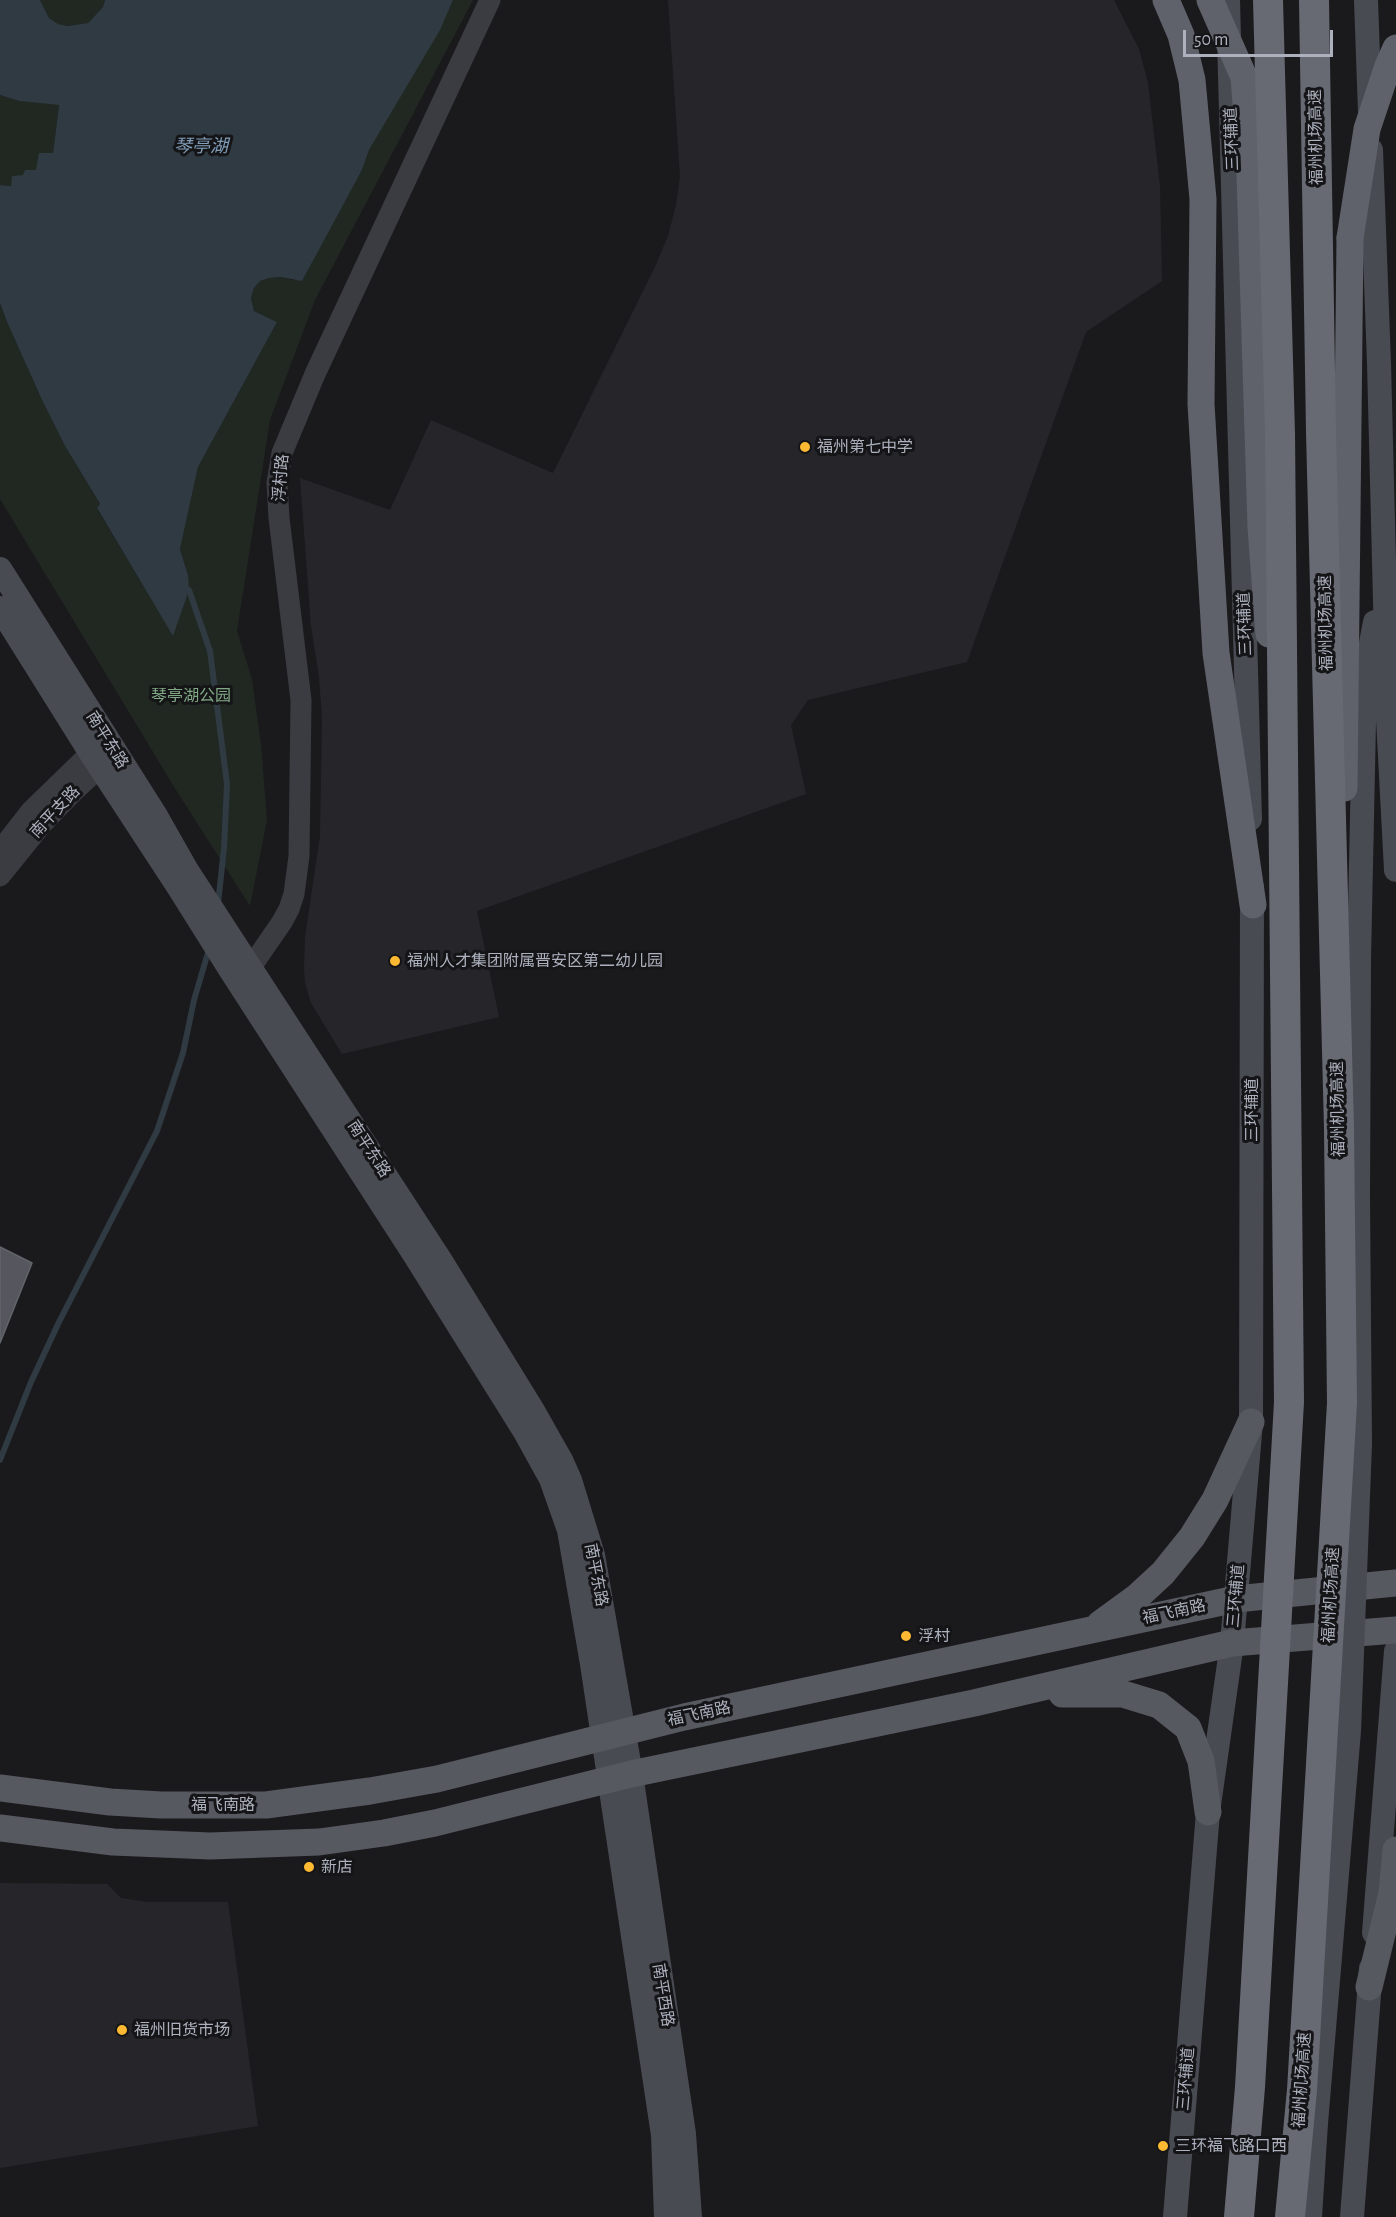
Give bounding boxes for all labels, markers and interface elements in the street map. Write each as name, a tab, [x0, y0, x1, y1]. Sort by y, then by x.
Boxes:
scale bar	[1186, 18, 1336, 56]
text: 50 m	[1194, 31, 1228, 49]
street label: 福州机场高速	[1306, 89, 1326, 185]
street label: 三环辅道	[1221, 107, 1243, 171]
water label: 琴亭湖	[174, 136, 228, 158]
place label: 福州第七中学	[817, 437, 913, 457]
marker: 福州第七中学	[798, 440, 812, 454]
street label: 浮村路	[269, 453, 293, 503]
street label: 福州机场高速	[1316, 575, 1336, 671]
street label: 三环辅道	[1234, 592, 1256, 656]
park label: 琴亭湖公园	[151, 686, 231, 706]
street label: 南平东路	[82, 708, 132, 772]
street label: 南平支路	[26, 782, 84, 842]
place label: 福州人才集团附属晋安区第二幼儿园	[407, 951, 663, 971]
marker: 福州人才集团附属晋安区第二幼儿园	[388, 954, 402, 968]
street label: 福州机场高速	[1328, 1061, 1348, 1157]
street label: 三环辅道	[1242, 1078, 1262, 1142]
street label: 南平东路	[344, 1117, 394, 1181]
street label: 南平东路	[580, 1542, 612, 1608]
street label: 福州机场高速	[1319, 1547, 1343, 1643]
street label: 三环辅道	[1224, 1563, 1248, 1629]
street label: 福飞南路	[1141, 1596, 1207, 1628]
place label: 浮村	[918, 1626, 950, 1646]
marker: 浮村	[899, 1629, 913, 1643]
street label: 福飞南路	[666, 1698, 732, 1730]
street label: 福飞南路	[191, 1795, 255, 1815]
place label: 新店	[321, 1857, 353, 1877]
marker: 新店	[302, 1860, 316, 1874]
street label: 南平西路	[649, 1962, 677, 2028]
place label: 福州旧货市场	[134, 2020, 230, 2040]
marker: 福州旧货市场	[115, 2023, 129, 2037]
street label: 福州机场高速	[1289, 2031, 1315, 2129]
street label: 三环辅道	[1174, 2046, 1198, 2112]
place label: 三环福飞路口西	[1175, 2136, 1287, 2156]
marker: 三环福飞路口西	[1156, 2139, 1170, 2153]

